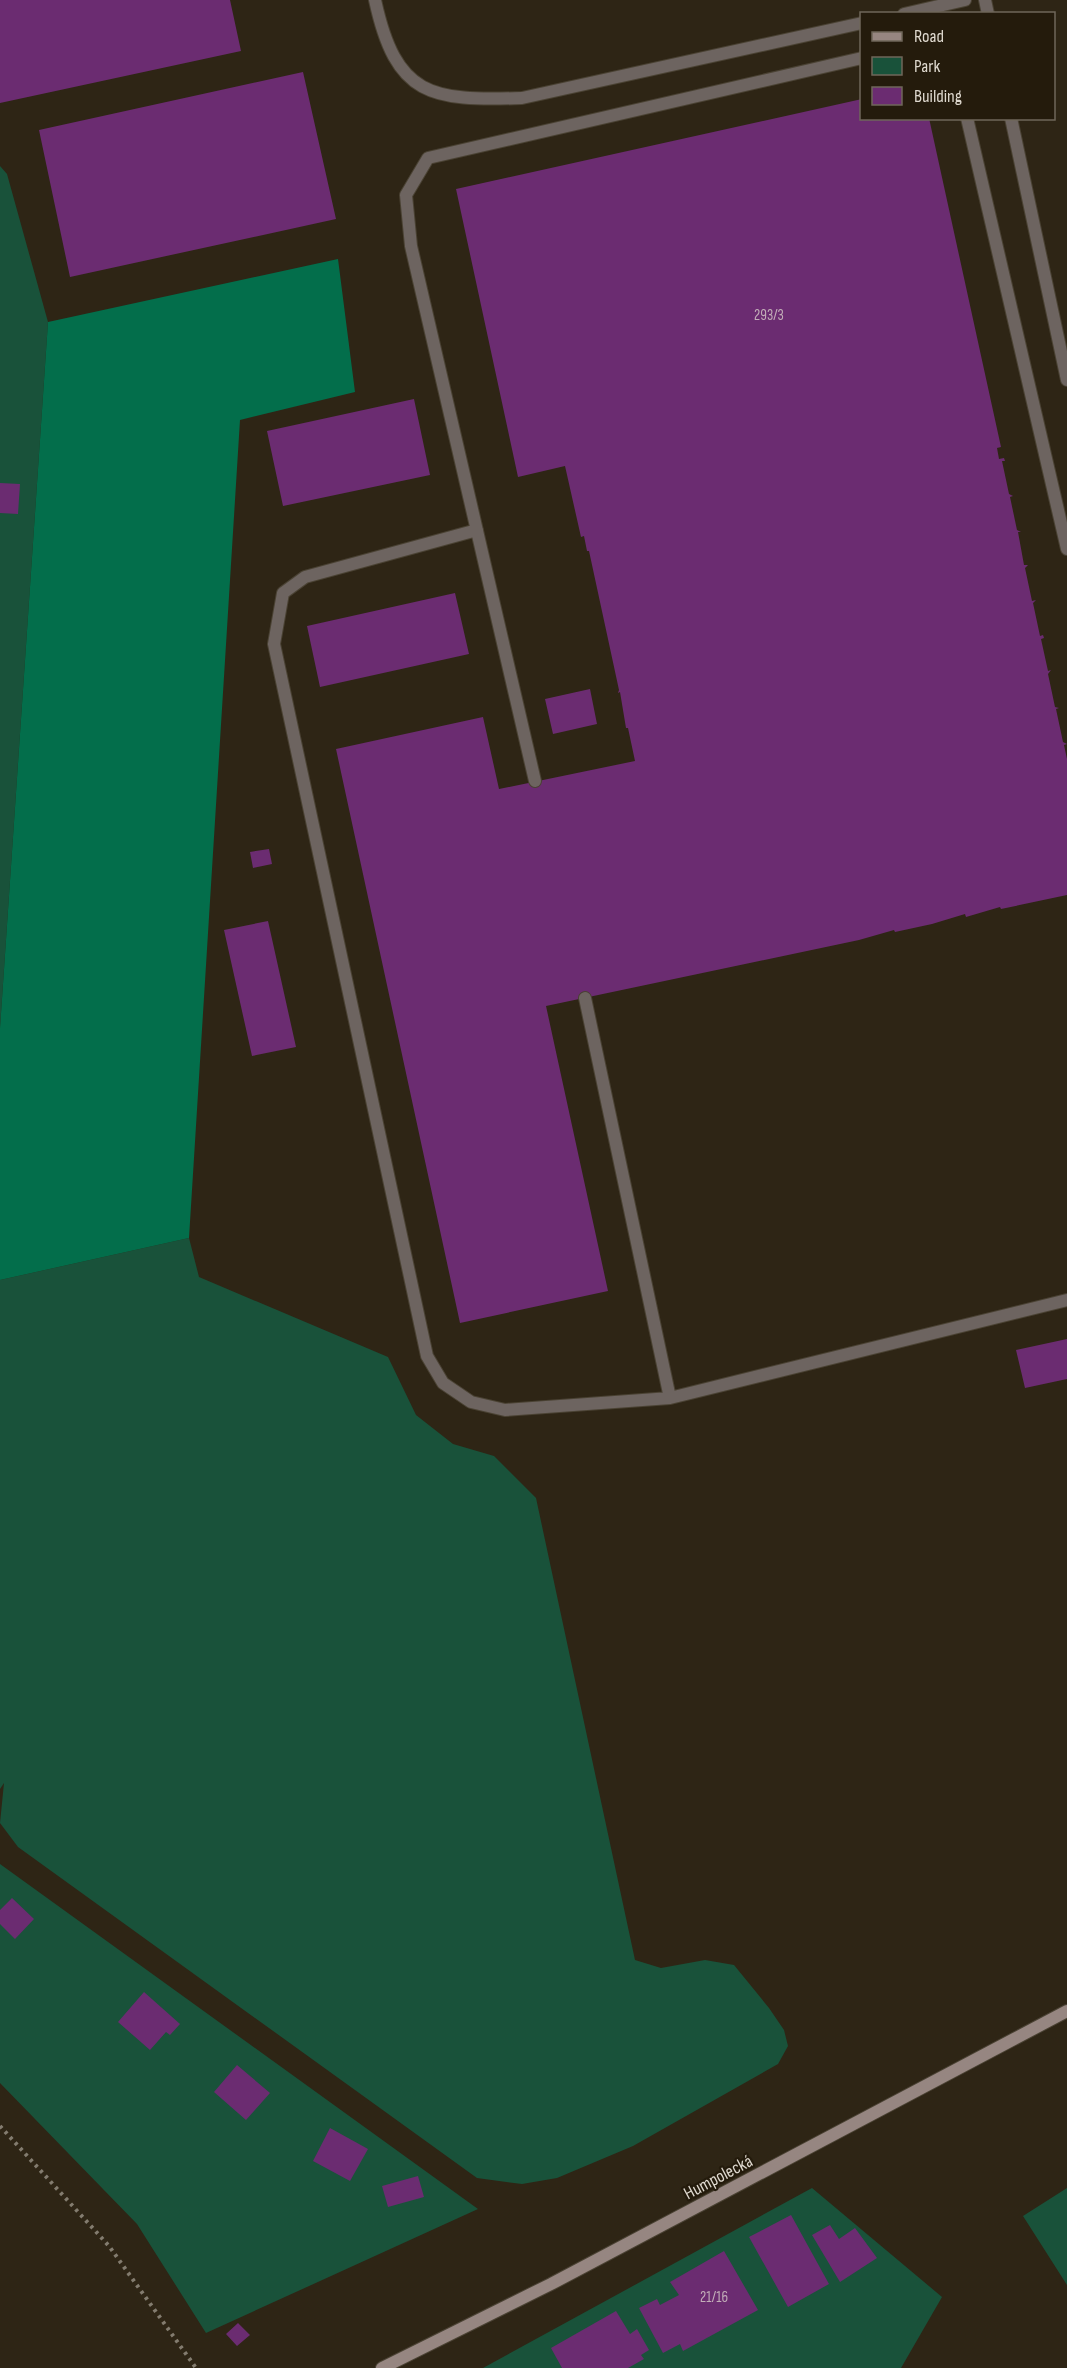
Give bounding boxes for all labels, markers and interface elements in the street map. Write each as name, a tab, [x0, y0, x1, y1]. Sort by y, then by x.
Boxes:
legend	[860, 12, 1055, 120]
text: Road	[914, 26, 944, 47]
text: Park	[914, 56, 940, 77]
text: Building	[914, 86, 962, 107]
house number: 293/3	[754, 306, 784, 325]
street label: Humpolecká	[680, 2151, 756, 2204]
house number: 21/16	[700, 2288, 728, 2307]

